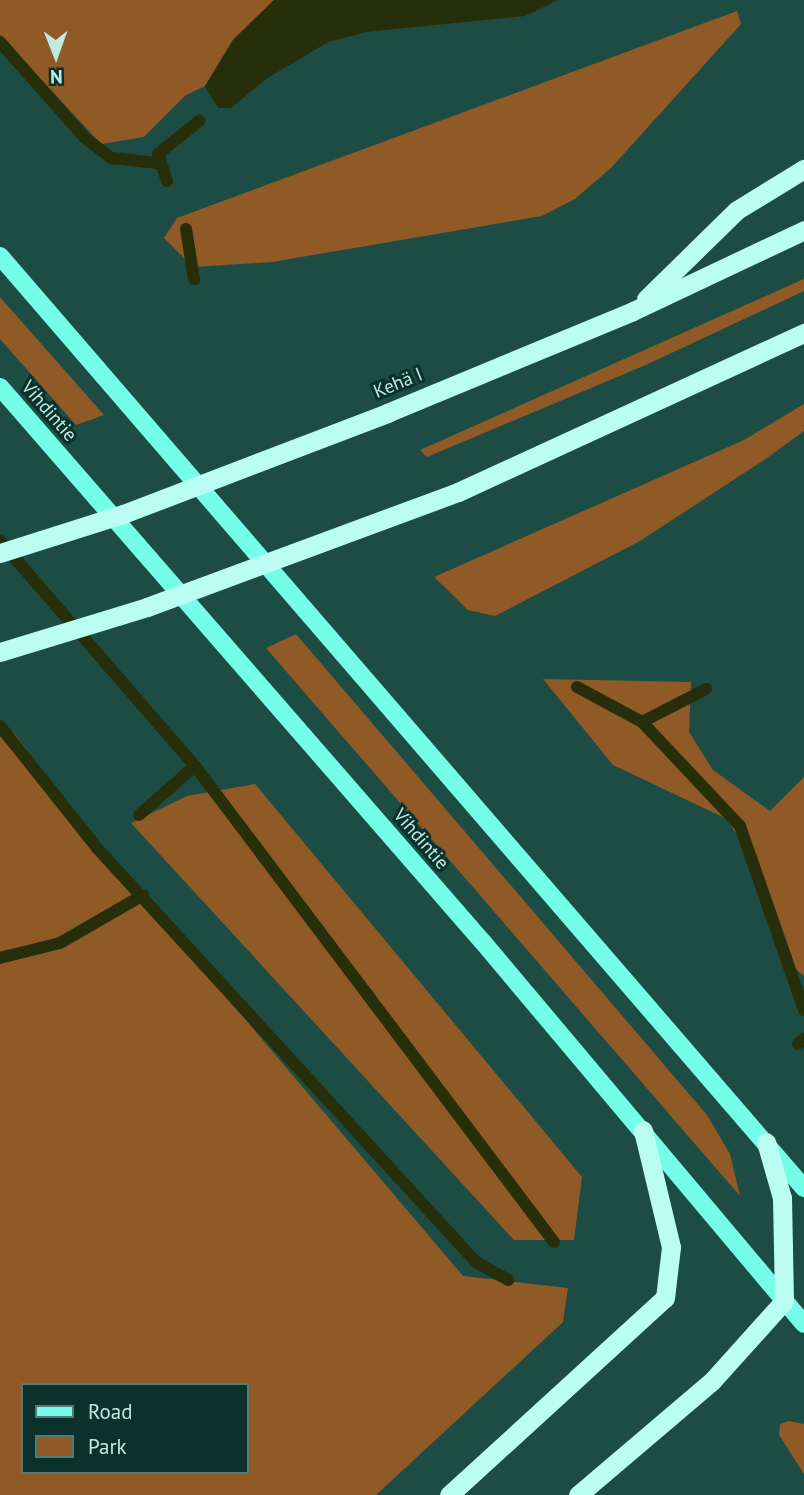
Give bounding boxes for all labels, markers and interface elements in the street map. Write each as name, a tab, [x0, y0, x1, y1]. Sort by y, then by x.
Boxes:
north arrow	[21, 21, 91, 91]
text: N	[50, 65, 63, 89]
street label: Kehä I	[370, 363, 426, 403]
street label: Vihdintie	[16, 376, 82, 446]
street label: Vihdintie	[388, 804, 454, 874]
legend	[21, 1383, 248, 1474]
text: Road	[88, 1398, 132, 1425]
text: Park	[88, 1433, 127, 1460]

